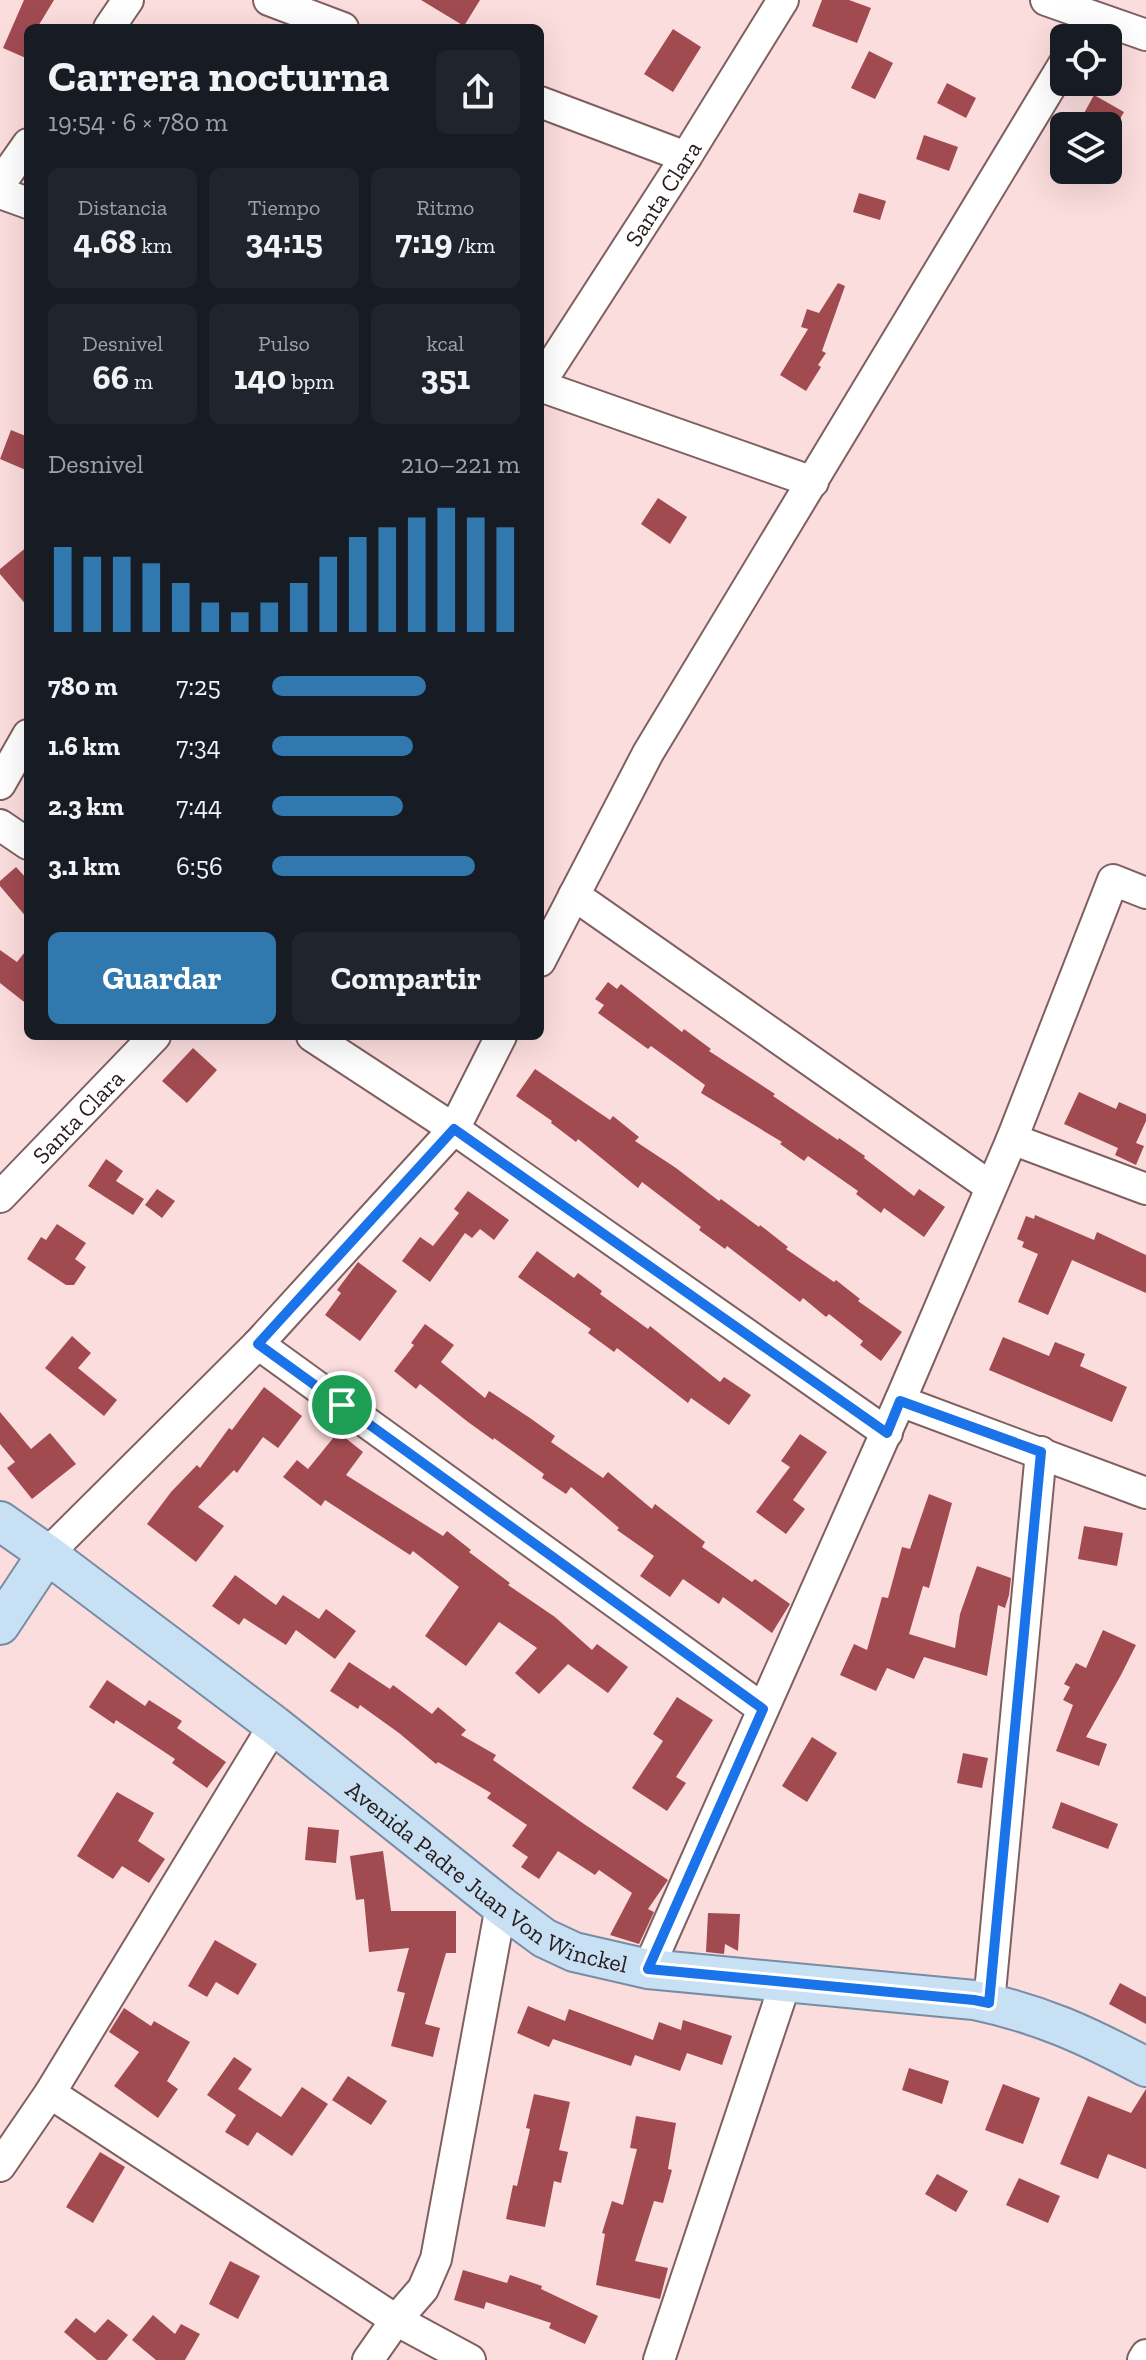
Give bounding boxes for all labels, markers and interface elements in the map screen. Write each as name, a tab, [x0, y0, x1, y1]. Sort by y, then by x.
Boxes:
map controls	[1050, 24, 1122, 184]
button: locate	[1050, 24, 1122, 96]
text: Carrera nocturna	[48, 49, 389, 102]
button: share	[436, 50, 520, 134]
text: 19:54 · 6 × 780 m	[48, 106, 228, 138]
button: layers	[1050, 112, 1122, 184]
street label: Santa Clara	[618, 135, 707, 251]
text: Distancia	[78, 194, 167, 221]
text: Tiempo	[248, 194, 320, 221]
text: Ritmo	[416, 194, 474, 221]
text: 4.68	[73, 221, 137, 262]
text: 34:15	[245, 221, 323, 262]
text: 7:19	[395, 221, 452, 262]
text: km	[137, 232, 172, 259]
text: /km	[452, 232, 495, 259]
text: Desnivel	[82, 330, 163, 357]
text: Pulso	[258, 330, 310, 357]
text: kcal	[426, 330, 464, 357]
text: 66	[92, 357, 129, 398]
text: 140	[234, 357, 286, 398]
text: 351	[421, 357, 470, 398]
text: m	[129, 368, 153, 395]
text: bpm	[286, 368, 334, 395]
text: Desnivel	[48, 448, 144, 480]
text: 210–221 m	[401, 448, 520, 480]
text: 780 m	[48, 670, 118, 702]
text: 7:25	[176, 670, 221, 702]
text: 1.6 km	[48, 730, 120, 762]
text: 7:34	[176, 730, 221, 762]
text: 2.3 km	[48, 790, 124, 822]
text: 7:44	[176, 790, 222, 822]
text: 3.1 km	[48, 850, 120, 882]
text: 6:56	[176, 850, 223, 882]
button: Guardar	[48, 932, 276, 1024]
button: Compartir	[292, 932, 520, 1024]
street label: Santa Clara	[26, 1063, 130, 1169]
pin	[308, 1371, 376, 1439]
icon: arrive	[320, 1383, 364, 1427]
street label: Avenida Padre Juan Von Winckel	[341, 1774, 631, 1978]

